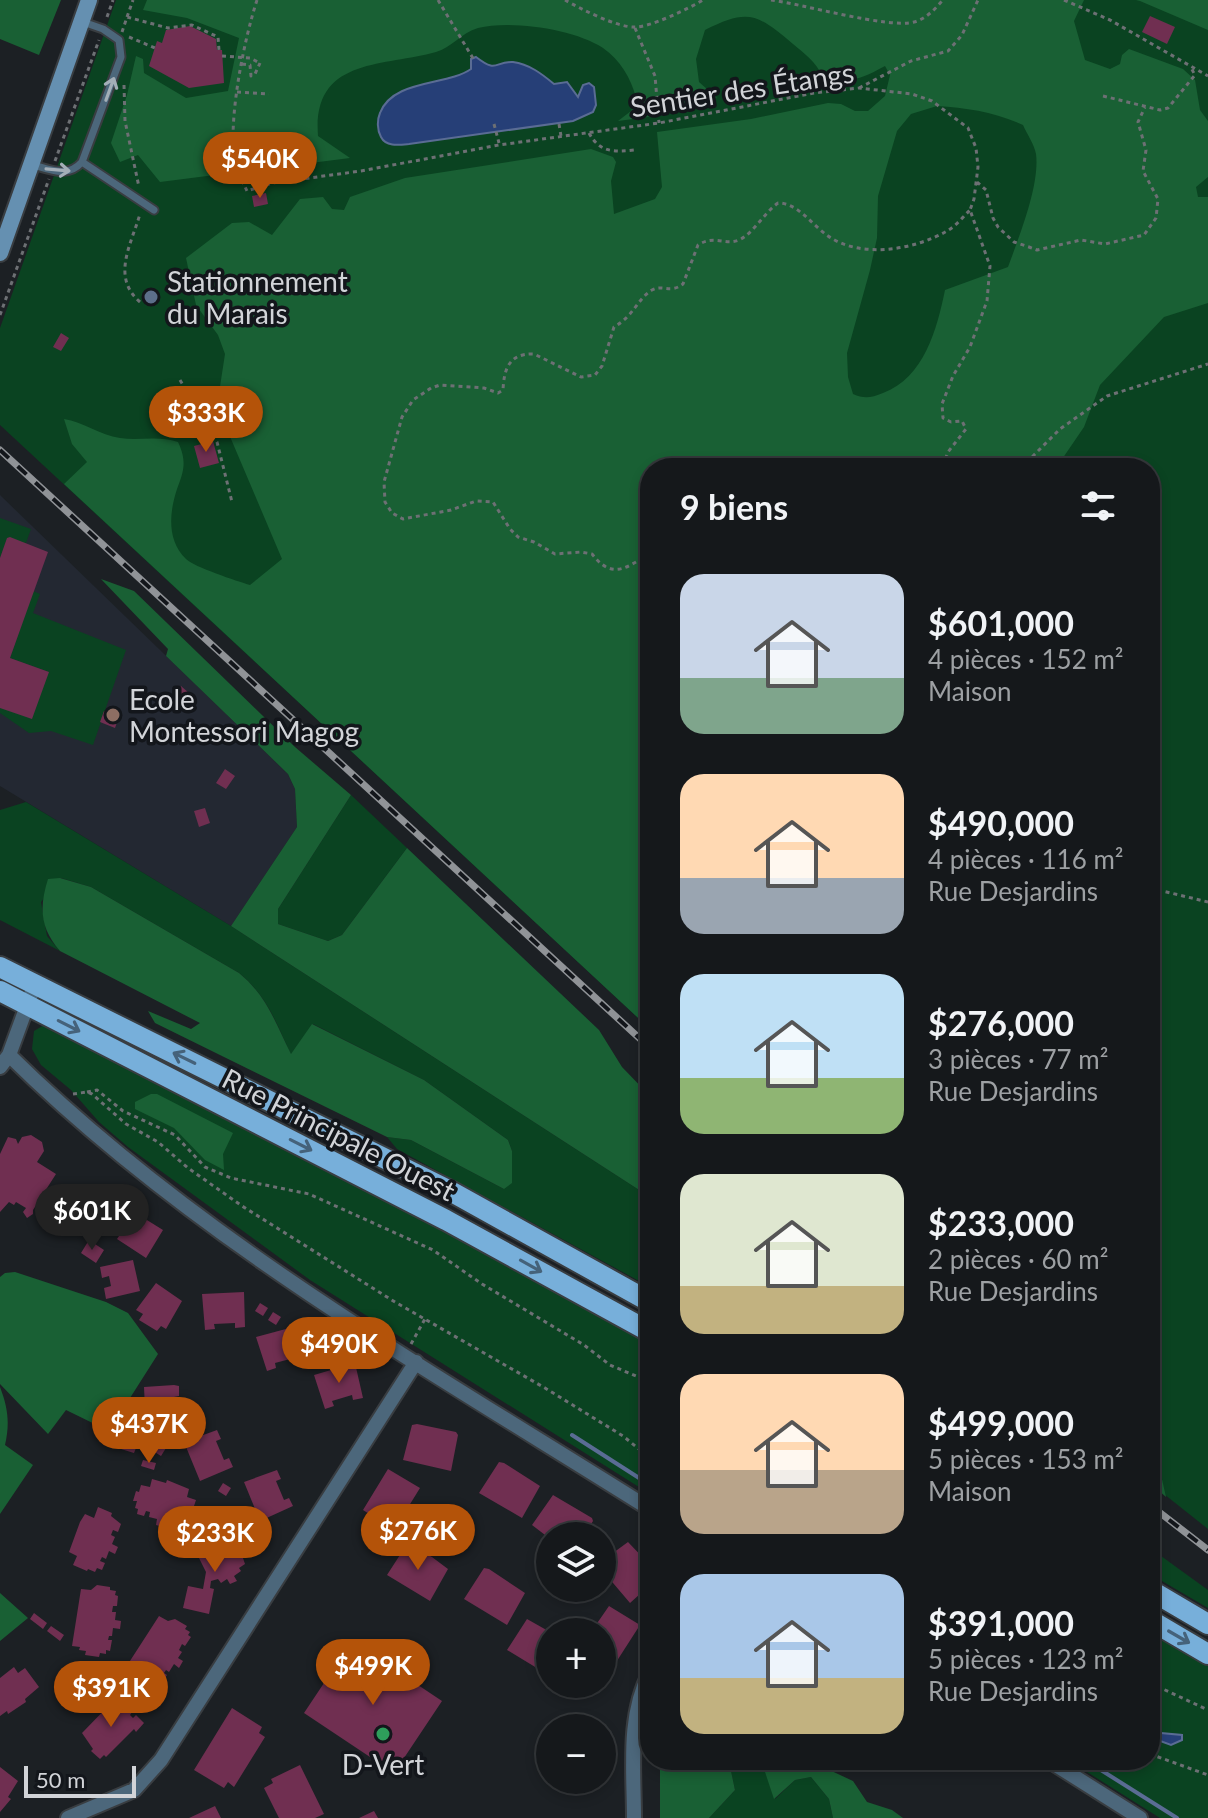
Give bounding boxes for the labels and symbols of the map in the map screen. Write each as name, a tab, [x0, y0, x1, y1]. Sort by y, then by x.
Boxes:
street label: Sentier des Étangs	[628, 55, 856, 123]
one-way arrow	[104, 77, 118, 102]
pin: $540K	[204, 132, 316, 200]
one-way arrow	[44, 162, 71, 177]
place label: Stationnement du Marais	[167, 264, 348, 330]
marker: Stationnement du Marais	[142, 288, 160, 306]
pin: $333K	[150, 386, 262, 454]
place label: Ecole Montessori Magog	[129, 682, 359, 748]
marker: Ecole Montessori Magog	[104, 706, 122, 724]
one-way arrow	[57, 1019, 81, 1035]
one-way arrow	[173, 1050, 197, 1066]
street label: Rue Principale Ouest	[217, 1061, 461, 1207]
one-way arrow	[288, 1138, 312, 1154]
pin: $601K	[36, 1184, 148, 1252]
one-way arrow	[518, 1259, 542, 1275]
pin: $490K	[283, 1317, 395, 1385]
pin: $437K	[93, 1397, 205, 1465]
pin: $276K	[362, 1504, 474, 1572]
pin: $233K	[159, 1506, 271, 1574]
one-way arrow	[1167, 1629, 1190, 1645]
pin: $499K	[317, 1639, 429, 1707]
pin: $391K	[55, 1661, 167, 1729]
marker: D-Vert	[374, 1725, 392, 1743]
place label: D-Vert	[342, 1747, 424, 1781]
scale bar	[24, 1762, 136, 1798]

